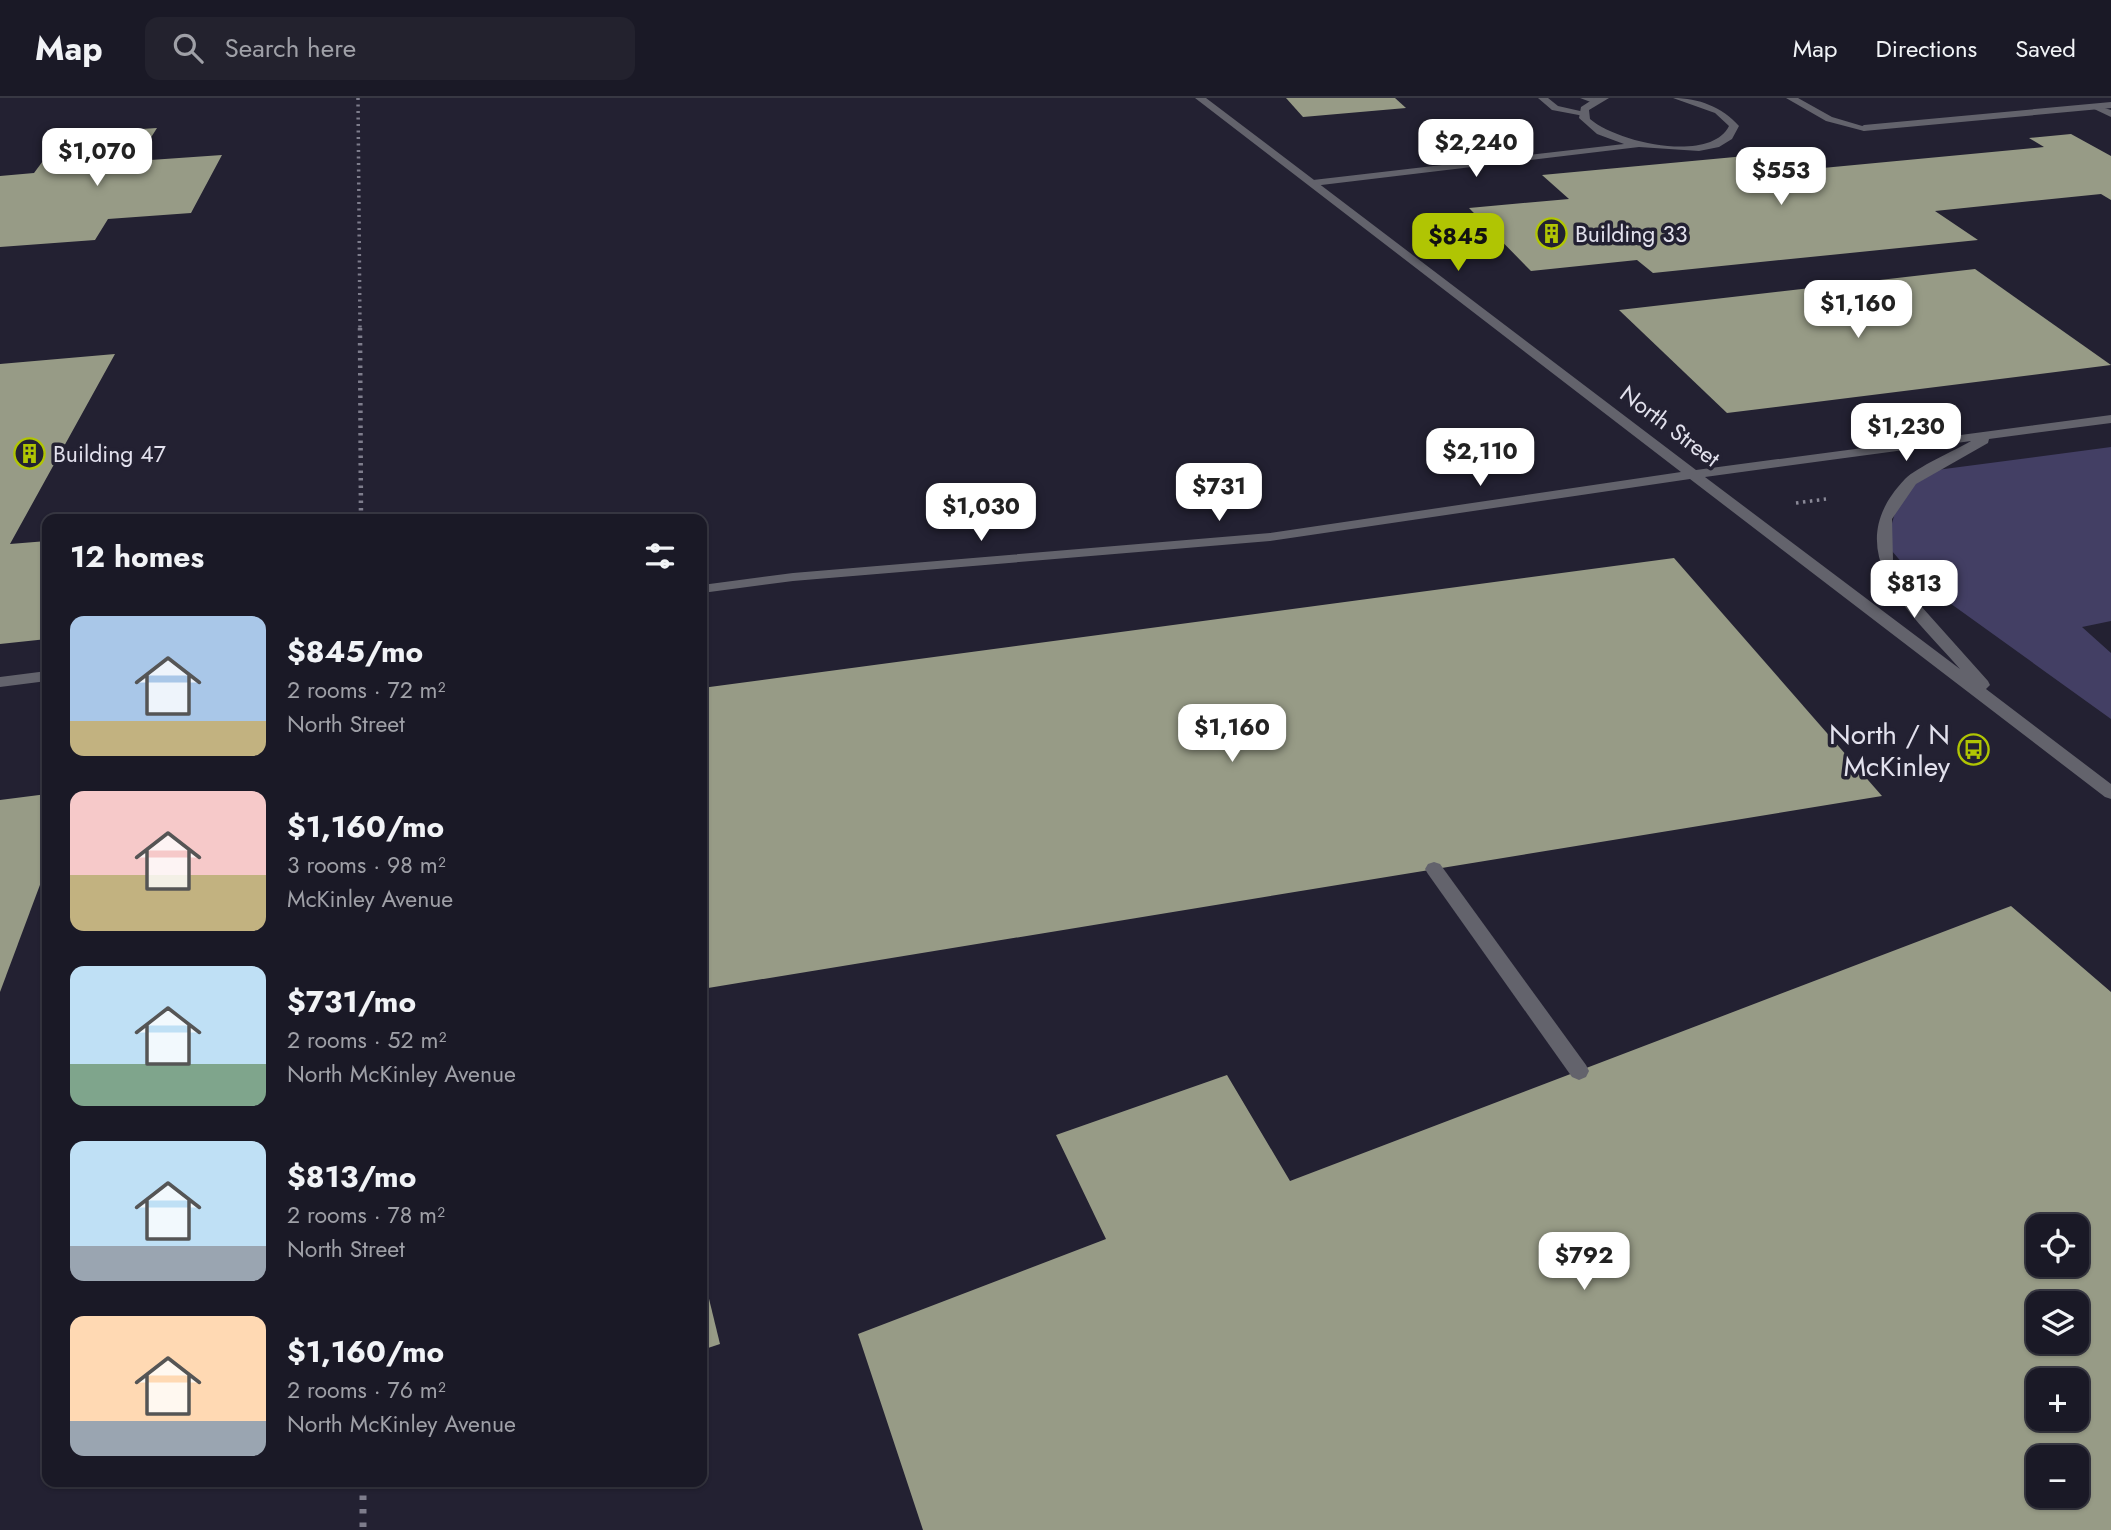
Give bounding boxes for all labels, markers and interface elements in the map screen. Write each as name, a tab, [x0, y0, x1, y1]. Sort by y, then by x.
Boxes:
search box	[145, 17, 635, 80]
text: Map	[35, 25, 103, 72]
icon: search	[169, 29, 207, 67]
text: Search here	[225, 29, 356, 67]
text: Map	[1793, 31, 1838, 66]
text: Directions	[1876, 31, 1977, 66]
text: Saved	[2015, 31, 2076, 66]
pin: $2,240	[1419, 120, 1533, 179]
text: $2,240	[1434, 125, 1518, 159]
pin: $1,070	[40, 129, 154, 188]
text: $1,070	[58, 134, 136, 168]
pin: $553	[1740, 148, 1822, 207]
text: $553	[1752, 153, 1810, 187]
pin: $845	[1417, 214, 1499, 273]
building icon: Building 33	[1535, 217, 1569, 251]
place label: Building 33	[1575, 217, 1687, 251]
text: $845	[1428, 219, 1488, 253]
pin: $1,160	[1801, 280, 1915, 340]
text: $1,160	[1820, 286, 1896, 320]
street label: North Street	[1613, 377, 1728, 475]
pin: $1,230	[1849, 404, 1963, 463]
text: $1,230	[1867, 409, 1945, 443]
pin: $2,110	[1423, 428, 1537, 488]
text: $2,110	[1442, 434, 1518, 468]
building icon: Building 47	[13, 437, 47, 471]
place label: Building 47	[53, 437, 166, 471]
pin: $731	[1178, 464, 1260, 523]
text: $731	[1192, 469, 1246, 503]
pin: $1,030	[924, 484, 1038, 543]
text: $1,030	[942, 489, 1020, 523]
text: 12 homes	[70, 535, 204, 578]
icon: filters	[641, 537, 679, 575]
pin: $813	[1873, 560, 1955, 620]
text: $813	[1887, 566, 1941, 600]
text: $845/mo	[287, 630, 423, 673]
icon: home	[126, 644, 210, 728]
text: 2 rooms · 72 m²	[287, 673, 446, 707]
pin: $1,160	[1175, 704, 1289, 764]
text: North Street	[287, 707, 405, 741]
text: $1,160	[1194, 710, 1270, 744]
place label: North / N McKinley	[1829, 714, 1951, 787]
bus stop icon: North / N McKinley	[1956, 733, 1990, 767]
text: $1,160/mo	[287, 805, 444, 848]
icon: home	[126, 819, 210, 903]
text: 3 rooms · 98 m²	[287, 848, 446, 882]
text: McKinley Avenue	[287, 882, 453, 916]
text: $731/mo	[287, 980, 416, 1023]
icon: home	[126, 994, 210, 1078]
text: 2 rooms · 52 m²	[287, 1023, 446, 1057]
text: North McKinley Avenue	[287, 1057, 516, 1091]
text: $813/mo	[287, 1155, 416, 1198]
icon: home	[126, 1169, 210, 1253]
text: 2 rooms · 78 m²	[287, 1198, 445, 1232]
map controls	[2026, 1214, 2089, 1508]
button: locate	[2026, 1214, 2089, 1277]
text: North Street	[287, 1232, 405, 1266]
pin: $792	[1543, 1232, 1625, 1292]
text: $792	[1555, 1238, 1613, 1272]
button: layers	[2026, 1291, 2089, 1354]
text: $1,160/mo	[287, 1330, 444, 1373]
icon: home	[126, 1344, 210, 1428]
button: +	[2026, 1368, 2089, 1431]
text: 2 rooms · 76 m²	[287, 1373, 446, 1407]
text: North McKinley Avenue	[287, 1407, 516, 1441]
button: −	[2026, 1445, 2089, 1508]

